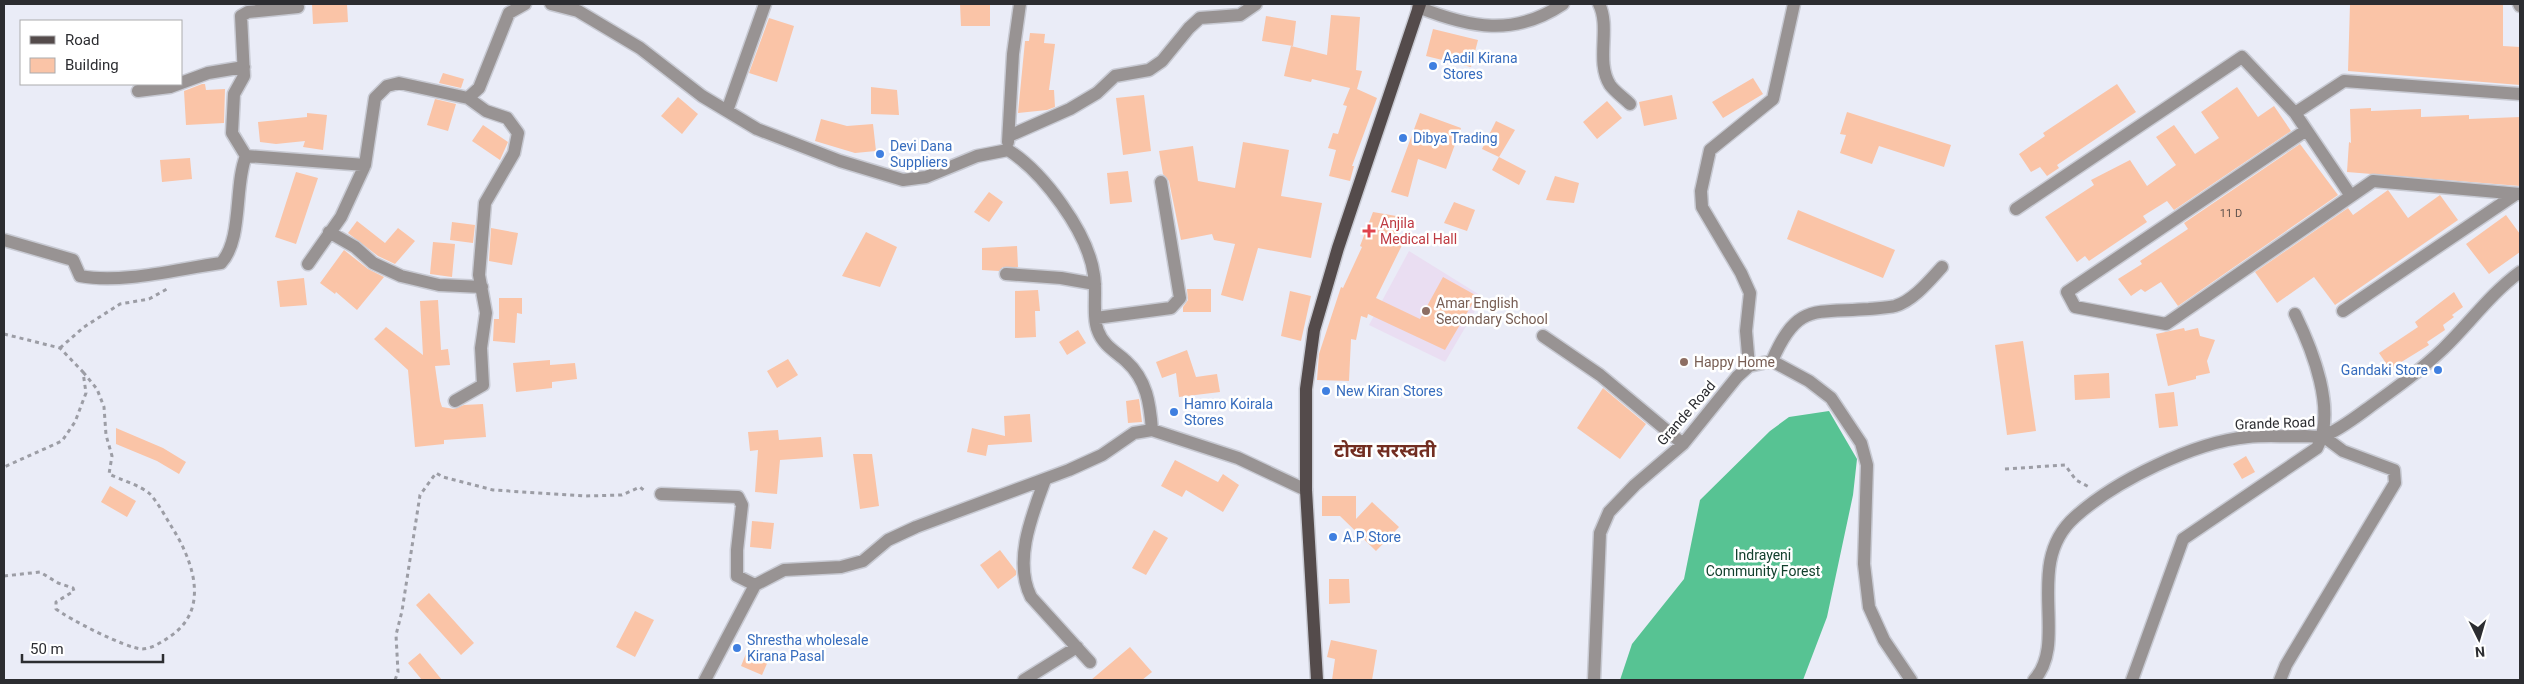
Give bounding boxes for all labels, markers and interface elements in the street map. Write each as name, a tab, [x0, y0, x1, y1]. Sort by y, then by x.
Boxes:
legend	[20, 20, 182, 85]
text: Road	[65, 31, 99, 49]
place label: Aadil Kirana Stores	[1443, 50, 1518, 82]
text: Building	[65, 56, 119, 74]
marker: Aadil Kirana Stores	[1427, 60, 1439, 72]
place label: Dibya Trading	[1413, 130, 1498, 146]
marker: Dibya Trading	[1397, 132, 1409, 144]
place label: Devi Dana Suppliers	[890, 138, 952, 170]
marker: Devi Dana Suppliers	[874, 148, 886, 160]
house number: 11 D	[2220, 207, 2242, 220]
place label: Anjila Medical Hall	[1380, 215, 1457, 247]
marker: Anjila Medical Hall	[1362, 224, 1376, 238]
place label: Amar English Secondary School	[1436, 295, 1548, 327]
marker: Amar English Secondary School	[1420, 305, 1432, 317]
place label: Happy Home	[1694, 354, 1775, 370]
marker: Happy Home	[1678, 356, 1690, 368]
place label: Gandaki Store	[2341, 362, 2428, 378]
marker: Gandaki Store	[2432, 364, 2444, 376]
street label: Grande Road	[1654, 377, 1718, 449]
place label: New Kiran Stores	[1336, 383, 1443, 399]
marker: New Kiran Stores	[1320, 385, 1332, 397]
place label: Hamro Koirala Stores	[1184, 396, 1273, 428]
marker: Hamro Koirala Stores	[1168, 406, 1180, 418]
street label: Grande Road	[2235, 414, 2315, 432]
district label: टोखा सरस्वती	[1334, 439, 1436, 462]
place label: A.P Store	[1343, 529, 1401, 545]
marker: A.P Store	[1327, 531, 1339, 543]
park label: Indrayeni Community Forest	[1706, 547, 1821, 579]
north arrow	[2454, 614, 2504, 664]
scale bar	[22, 632, 164, 664]
place label: Shrestha wholesale Kirana Pasal	[747, 632, 868, 664]
text: 50 m	[30, 640, 64, 658]
marker: Shrestha wholesale Kirana Pasal	[731, 642, 743, 654]
text: N	[2475, 644, 2486, 660]

